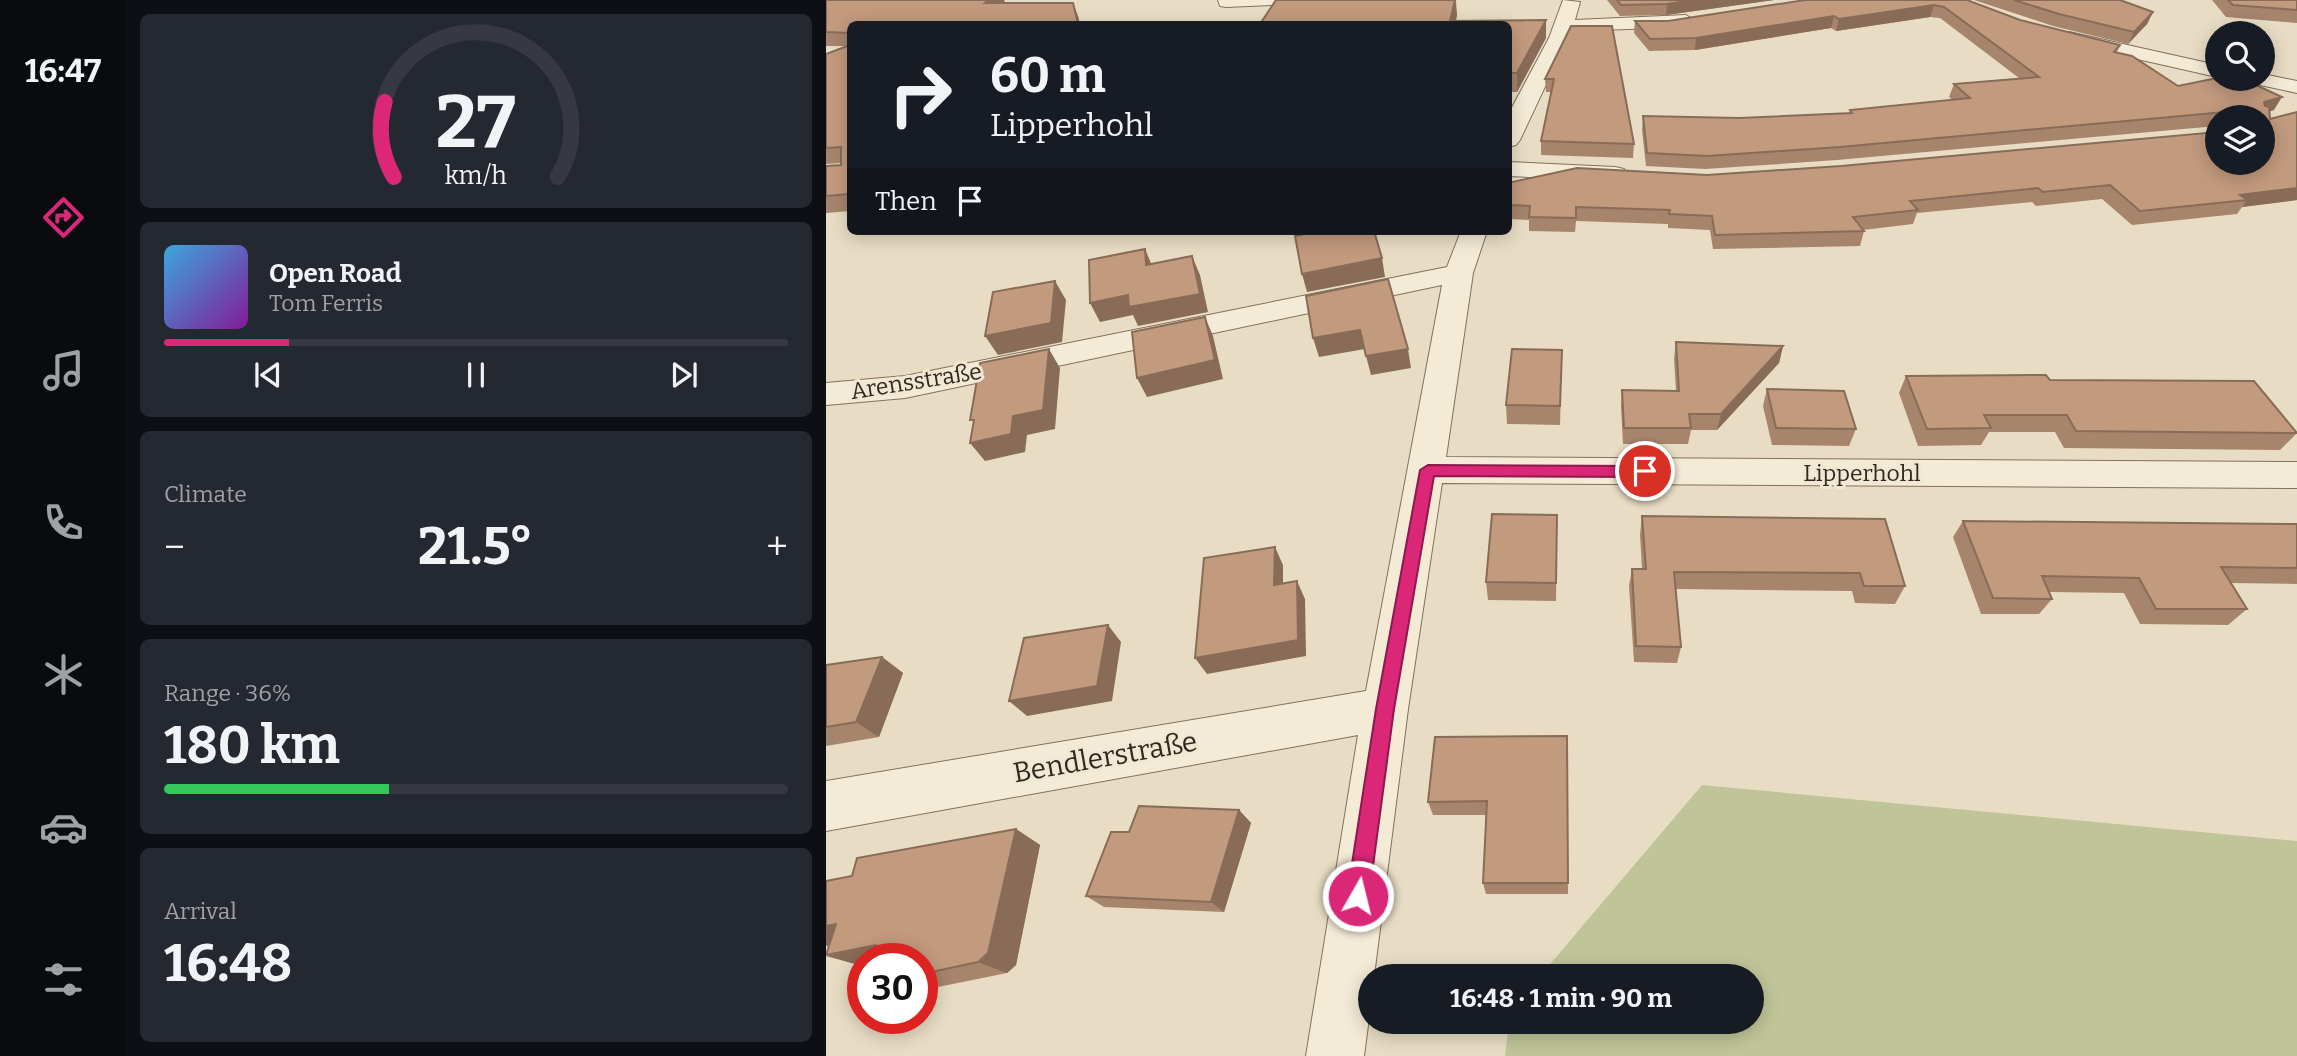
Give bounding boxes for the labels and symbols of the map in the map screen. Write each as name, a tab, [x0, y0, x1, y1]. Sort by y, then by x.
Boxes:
street label: Arensstraße	[848, 357, 984, 405]
pin	[1615, 441, 1675, 501]
street label: Lipperhohl	[1803, 459, 1921, 487]
street label: Bendlerstraße	[1010, 725, 1200, 789]
position arrow	[1321, 859, 1395, 933]
speed limit sign: 30	[847, 943, 938, 1034]

